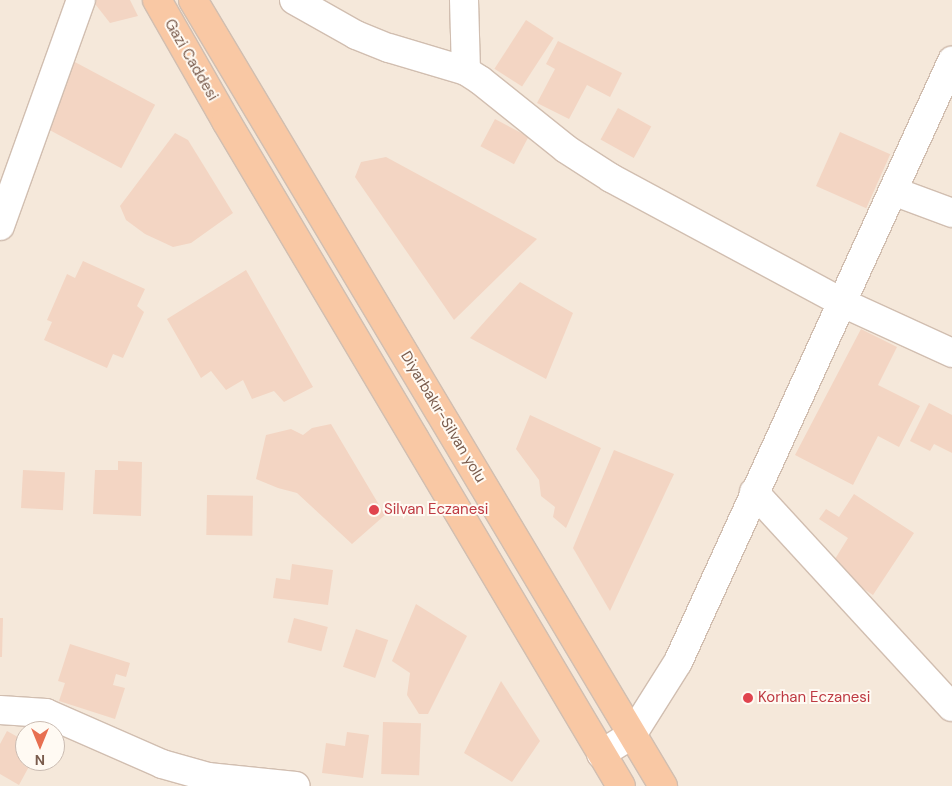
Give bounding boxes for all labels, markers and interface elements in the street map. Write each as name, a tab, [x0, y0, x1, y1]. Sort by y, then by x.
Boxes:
street label: Gazi Caddesi	[160, 16, 222, 104]
street label: Diyarbakır-Silvan yolu	[397, 348, 489, 486]
place label: Silvan Eczanesi	[384, 501, 488, 519]
marker: Silvan Eczanesi	[368, 504, 380, 516]
place label: Korhan Eczanesi	[758, 689, 870, 707]
marker: Korhan Eczanesi	[742, 692, 754, 704]
north arrow	[15, 721, 65, 771]
text: N	[35, 751, 45, 769]

